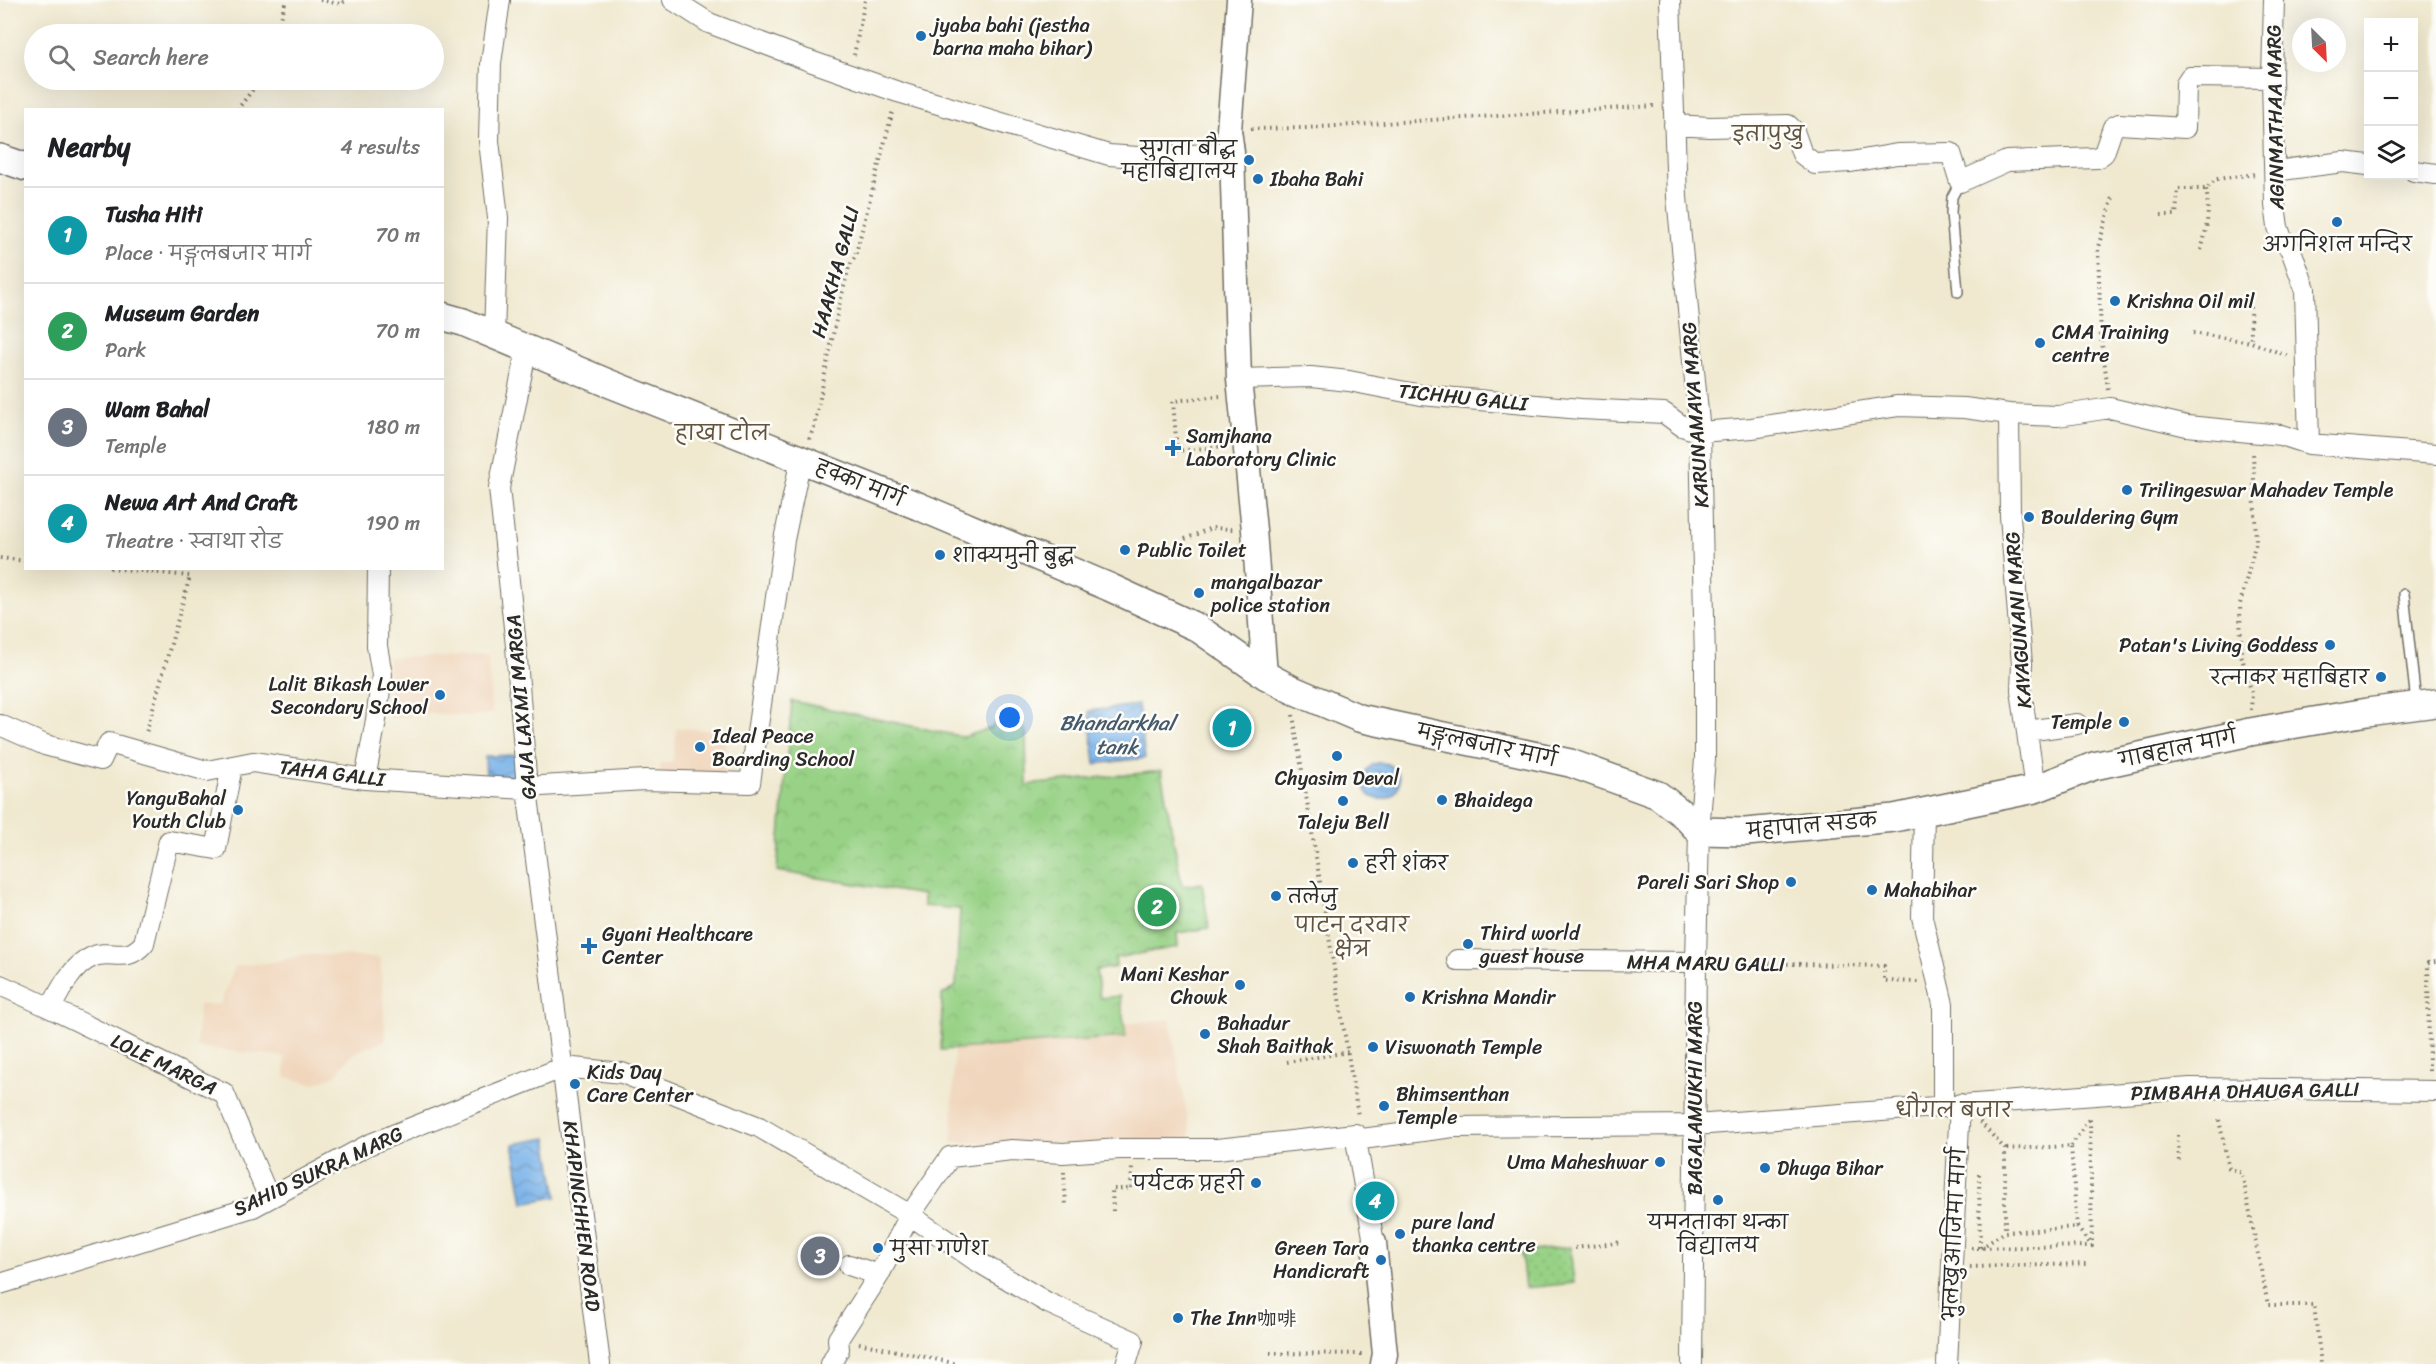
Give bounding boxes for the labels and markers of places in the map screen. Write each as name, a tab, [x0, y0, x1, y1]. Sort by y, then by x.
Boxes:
place label: jyaba bahi (jestha barna maha bihar)	[929, 8, 1092, 66]
marker: jyaba bahi (jestha barna maha bihar)	[914, 29, 928, 43]
place label: सुगता बौद्ध महाबिद्यालय	[1121, 131, 1238, 189]
marker: सुगता बौद्ध महाबिद्यालय	[1242, 153, 1256, 167]
place label: Ibaha Bahi	[1269, 162, 1365, 197]
marker: Ibaha Bahi	[1251, 172, 1265, 186]
marker: अगनिशल मन्दिर	[2330, 215, 2344, 229]
place label: अगनिशल मन्दिर	[2262, 227, 2413, 262]
place label: Krishna Oil mil	[2127, 284, 2256, 319]
marker: Krishna Oil mil	[2108, 294, 2122, 308]
place label: CMA Training centre	[2052, 315, 2169, 373]
marker: CMA Training centre	[2033, 336, 2047, 350]
place label: Samjhana Laboratory Clinic	[1186, 419, 1337, 477]
marker: Samjhana Laboratory Clinic	[1164, 439, 1182, 457]
place label: Trilingeswar Mahadev Temple	[2139, 473, 2394, 508]
marker: Trilingeswar Mahadev Temple	[2120, 483, 2134, 497]
place label: Bouldering Gym	[2041, 500, 2178, 535]
marker: Bouldering Gym	[2022, 510, 2036, 524]
place label: Public Toilet	[1137, 533, 1247, 568]
place label: शाक्यमुनी बुद्ध	[952, 538, 1077, 573]
marker: Public Toilet	[1118, 543, 1132, 557]
marker: शाक्यमुनी बुद्ध	[933, 548, 947, 562]
place label: mangalbazar police station	[1210, 565, 1330, 623]
marker: mangalbazar police station	[1192, 586, 1206, 600]
place label: Patan's Living Goddess	[2119, 628, 2319, 663]
marker: Patan's Living Goddess	[2323, 638, 2337, 652]
place label: रत्नाकर महाबिहार	[2209, 660, 2370, 695]
place label: Lalit Bikash Lower Secondary School	[269, 667, 430, 725]
marker: रत्नाकर महाबिहार	[2374, 670, 2388, 684]
marker: Lalit Bikash Lower Secondary School	[433, 688, 447, 702]
place label: Temple	[2051, 705, 2112, 740]
pin: 1	[1212, 706, 1252, 750]
marker: Temple	[2117, 715, 2131, 729]
place label: Ideal Peace Boarding School	[711, 719, 856, 777]
marker: Ideal Peace Boarding School	[693, 740, 707, 754]
marker: Chyasim Deval	[1330, 749, 1344, 763]
place label: Chyasim Deval	[1275, 761, 1399, 796]
place label: YanguBahal Youth Club	[126, 781, 227, 839]
place label: Bhaidega	[1454, 783, 1533, 818]
marker: Bhaidega	[1435, 793, 1449, 807]
marker: Taleju Bell	[1336, 794, 1350, 808]
marker: YanguBahal Youth Club	[231, 803, 245, 817]
place label: Taleju Bell	[1297, 805, 1390, 840]
place label: हरी शंकर	[1364, 846, 1449, 881]
marker: हरी शंकर	[1346, 856, 1360, 870]
place label: Pareli Sari Shop	[1637, 865, 1779, 900]
place label: Mahabihar	[1884, 873, 1978, 908]
marker: Pareli Sari Shop	[1784, 875, 1798, 889]
place label: तलेजु	[1287, 879, 1339, 914]
marker: Mahabihar	[1865, 883, 1879, 897]
pin: 2	[1138, 884, 1176, 930]
marker: तलेजु	[1269, 889, 1283, 903]
place label: Third world guest house	[1478, 916, 1584, 974]
place label: Gyani Healthcare Center	[602, 917, 753, 975]
marker: Gyani Healthcare Center	[580, 937, 598, 955]
marker: Third world guest house	[1461, 937, 1475, 951]
place label: Mani Keshar Chowk	[1120, 957, 1230, 1015]
marker: Mani Keshar Chowk	[1233, 978, 1247, 992]
place label: Krishna Mandir	[1422, 980, 1557, 1015]
marker: Krishna Mandir	[1403, 990, 1417, 1004]
place label: Bahadur Shah Baithak	[1217, 1006, 1334, 1064]
marker: Bahadur Shah Baithak	[1198, 1027, 1212, 1041]
place label: Viswonath Temple	[1385, 1030, 1542, 1065]
marker: Viswonath Temple	[1366, 1040, 1380, 1054]
place label: Kids Day Care Center	[587, 1055, 694, 1113]
marker: Kids Day Care Center	[568, 1077, 582, 1091]
place label: Bhimsenthan Temple	[1396, 1077, 1509, 1135]
marker: Bhimsenthan Temple	[1377, 1099, 1391, 1113]
place label: Uma Maheshwar	[1507, 1145, 1649, 1180]
place label: Dhuga Bihar	[1777, 1151, 1884, 1186]
marker: Uma Maheshwar	[1653, 1155, 1667, 1169]
marker: Dhuga Bihar	[1758, 1161, 1772, 1175]
place label: पर्यटक प्रहरी	[1132, 1166, 1245, 1201]
marker: पर्यटक प्रहरी	[1249, 1176, 1263, 1190]
pin: 4	[1356, 1178, 1394, 1224]
marker: यमनताका थन्का विद्यालय	[1711, 1193, 1725, 1207]
place label: pure land thanka centre	[1411, 1205, 1536, 1263]
place label: यमनताका थन्का विद्यालय	[1647, 1205, 1789, 1263]
marker: pure land thanka centre	[1393, 1227, 1407, 1241]
place label: मुसा गणेश	[889, 1231, 989, 1266]
place label: Green Tara Handicraft	[1273, 1231, 1369, 1289]
pin: 3	[800, 1234, 840, 1278]
marker: मुसा गणेश	[871, 1241, 885, 1255]
marker: Green Tara Handicraft	[1374, 1253, 1388, 1267]
place label: The Inn咖啡	[1190, 1301, 1297, 1336]
marker: The Inn咖啡	[1171, 1311, 1185, 1325]

